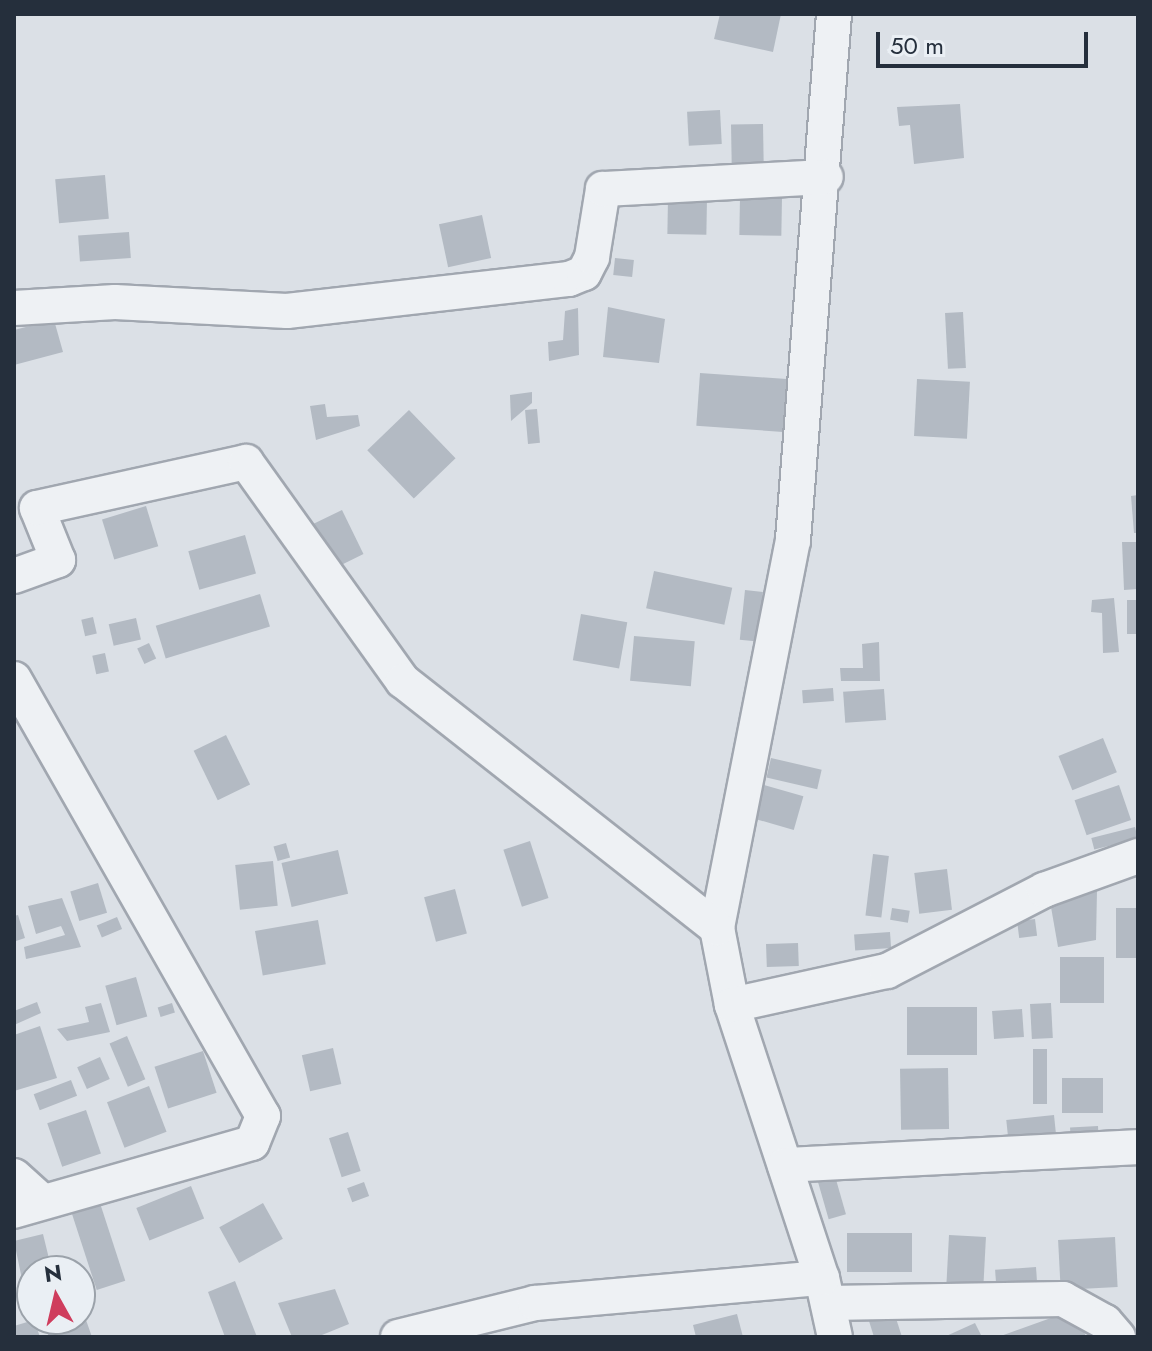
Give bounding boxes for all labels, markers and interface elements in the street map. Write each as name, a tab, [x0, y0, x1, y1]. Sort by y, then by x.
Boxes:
scale bar	[880, 16, 1092, 66]
text: 50 m	[890, 28, 944, 63]
north arrow	[16, 1255, 96, 1335]
text: N	[42, 1256, 64, 1290]

